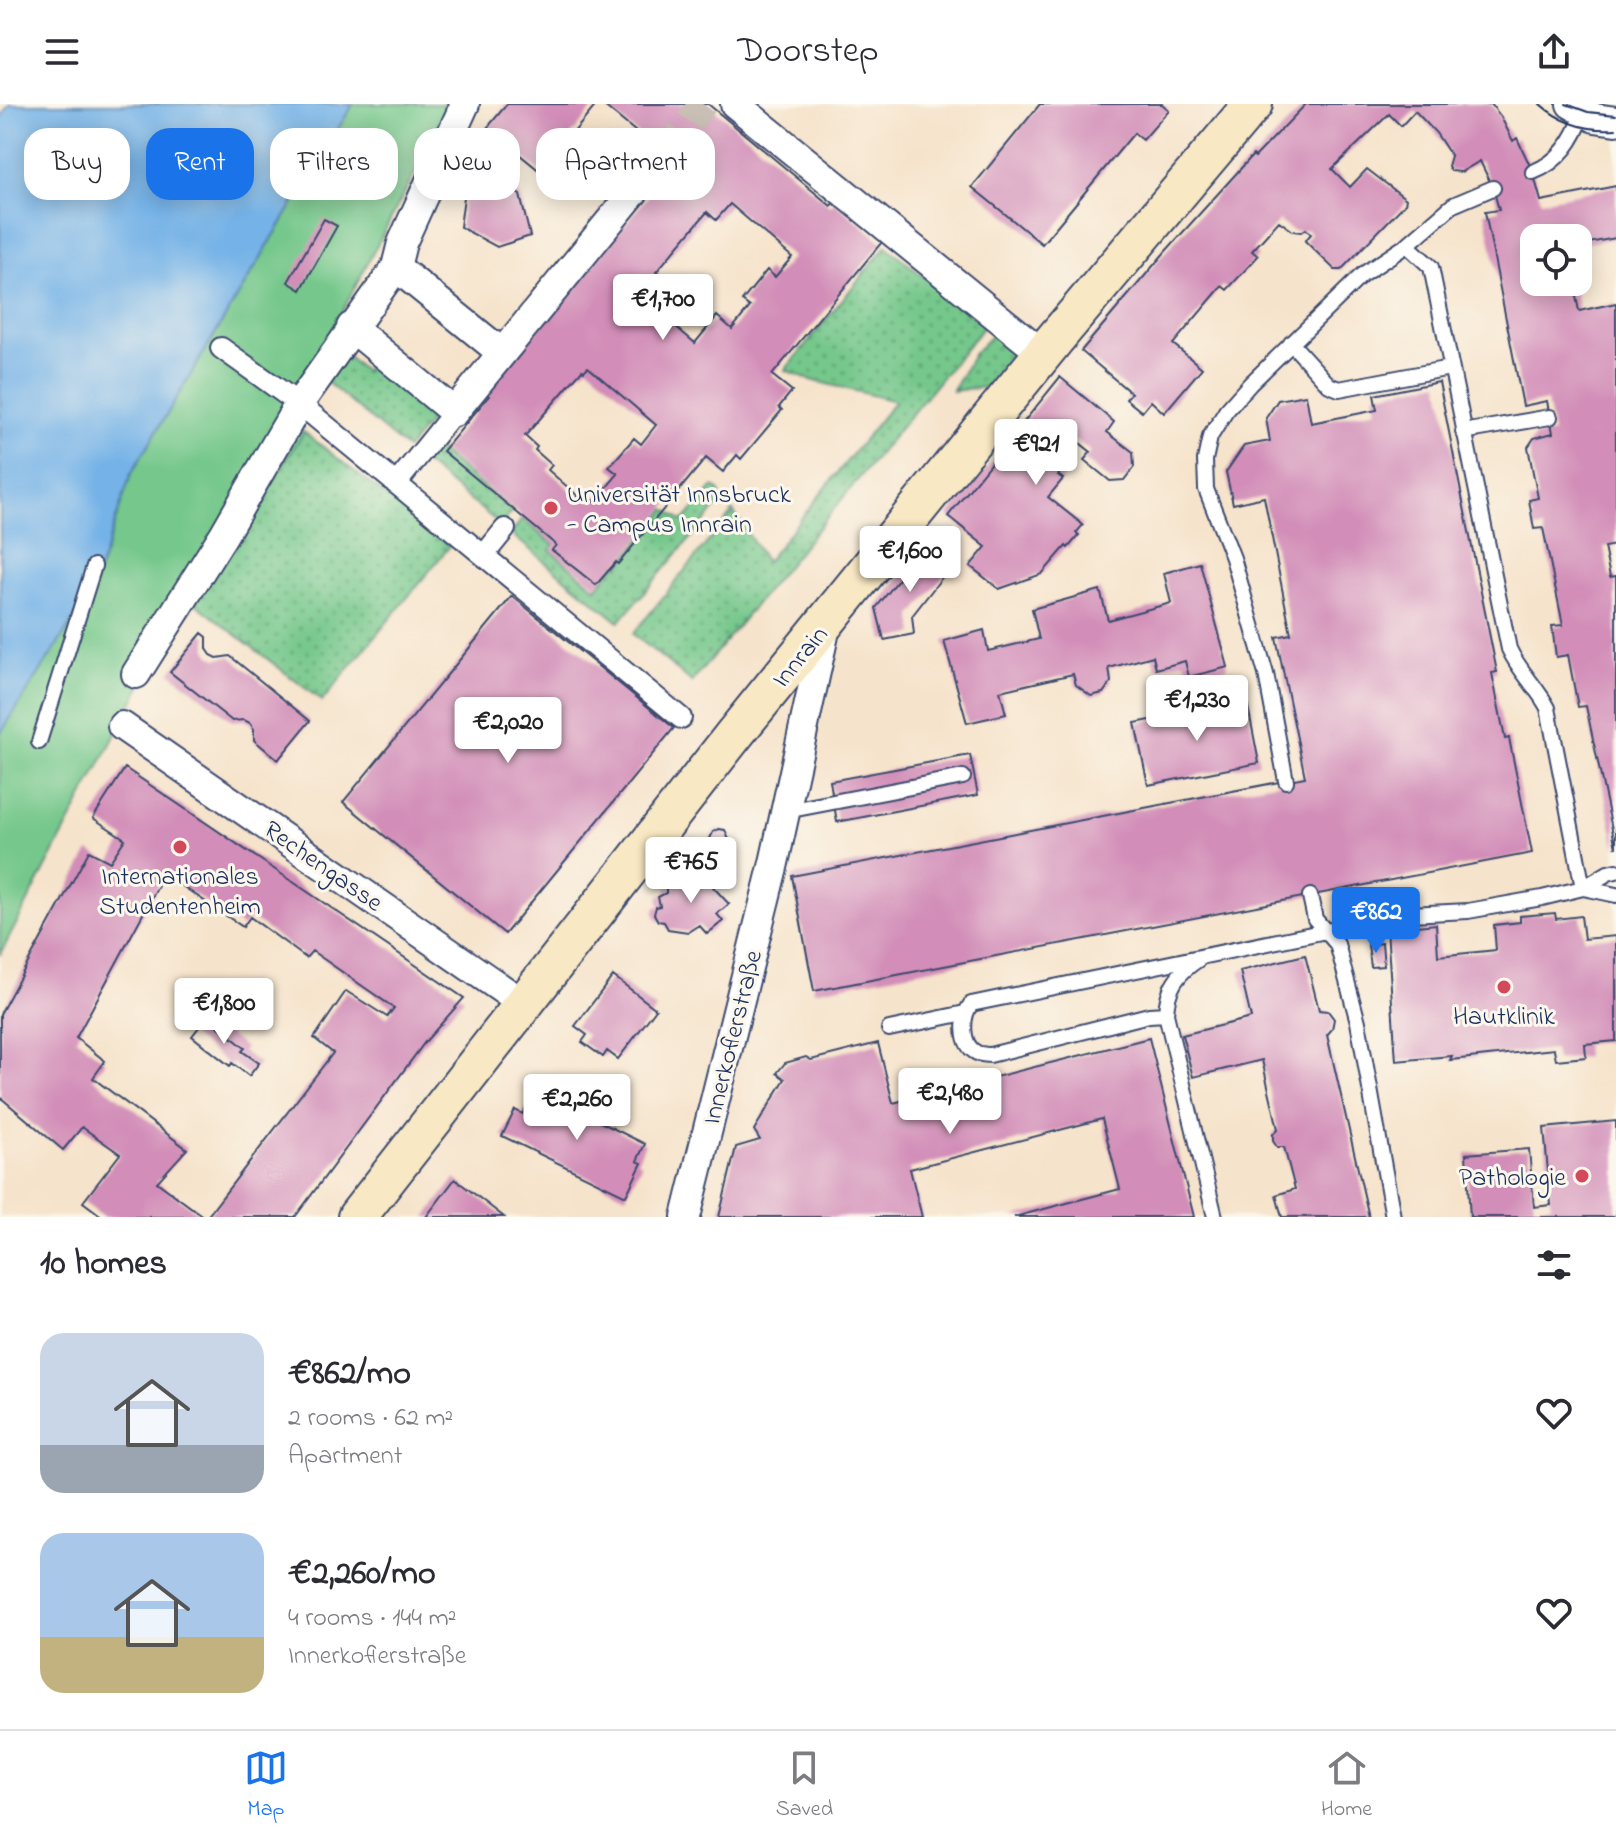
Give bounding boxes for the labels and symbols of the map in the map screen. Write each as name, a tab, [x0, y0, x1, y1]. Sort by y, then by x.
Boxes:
pin: €1,700	[598, 274, 728, 342]
pin: €921	[989, 419, 1083, 487]
place label: Universität Innsbruck - Campus Innrain	[567, 477, 792, 545]
marker: Universität Innsbruck - Campus Innrain	[542, 499, 560, 517]
pin: €1,600	[845, 526, 975, 594]
street label: Innrain	[764, 618, 839, 697]
pin: €1,230	[1132, 675, 1262, 743]
pin: €2,020	[443, 697, 573, 765]
street label: Rechengasse	[255, 812, 390, 923]
pin: €765	[644, 837, 738, 905]
marker: Internationales Studentenheim	[171, 838, 189, 856]
place label: Internationales Studentenheim	[99, 859, 261, 927]
pin: €862	[1329, 887, 1423, 955]
street label: Innerkoflerstraße	[694, 946, 774, 1129]
pin: €1,800	[159, 978, 289, 1046]
marker: Hautklinik	[1495, 978, 1513, 996]
place label: Hautklinik	[1453, 999, 1556, 1037]
pin: €2,480	[885, 1068, 1015, 1136]
pin: €2,260	[512, 1074, 642, 1142]
place label: Pathologie	[1459, 1160, 1566, 1198]
marker: Pathologie	[1573, 1167, 1591, 1185]

